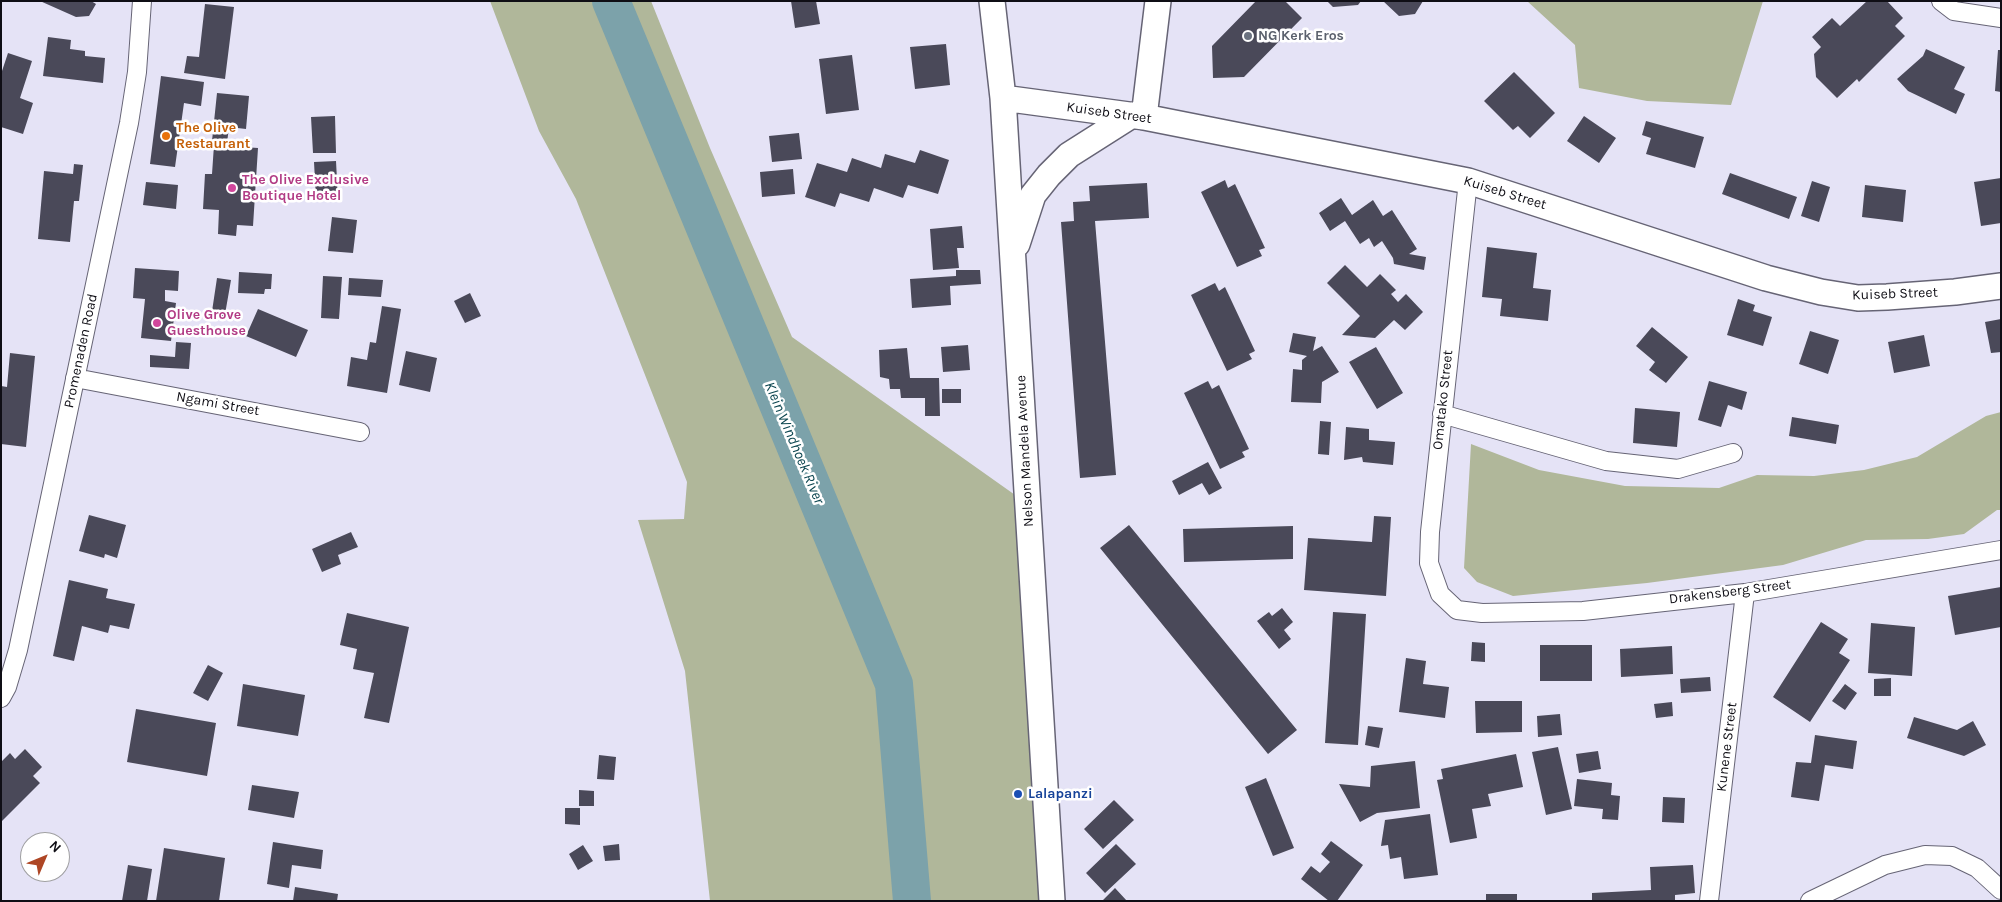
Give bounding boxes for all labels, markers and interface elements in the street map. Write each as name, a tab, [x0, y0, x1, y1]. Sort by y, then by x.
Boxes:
place label: NG Kerk Eros	[1258, 28, 1344, 44]
marker: NG Kerk Eros	[1242, 30, 1254, 42]
street label: Kuiseb Street	[1065, 99, 1153, 127]
place label: The Olive Restaurant	[176, 120, 250, 152]
marker: The Olive Restaurant	[160, 130, 172, 142]
place label: The Olive Exclusive Boutique Hotel	[242, 172, 369, 204]
street label: Kuiseb Street	[1462, 172, 1548, 214]
marker: The Olive Exclusive Boutique Hotel	[226, 182, 238, 194]
street label: Kuiseb Street	[1852, 284, 1938, 304]
street label: Promenaden Road	[61, 292, 101, 410]
place label: Olive Grove Guesthouse	[167, 307, 246, 340]
marker: Olive Grove Guesthouse	[151, 317, 163, 329]
street label: Omatako Street	[1429, 349, 1457, 451]
street label: Nelson Mandela Avenue	[1013, 375, 1037, 527]
water label: Klein Windhoek River	[760, 379, 828, 507]
street label: Ngami Street	[175, 388, 261, 420]
street label: Drakensberg Street	[1668, 576, 1792, 608]
street label: Kunene Street	[1713, 701, 1741, 793]
place label: Lalapanzi	[1028, 786, 1093, 802]
marker: Lalapanzi	[1012, 788, 1024, 800]
north arrow	[20, 832, 70, 882]
text: N	[46, 837, 65, 856]

